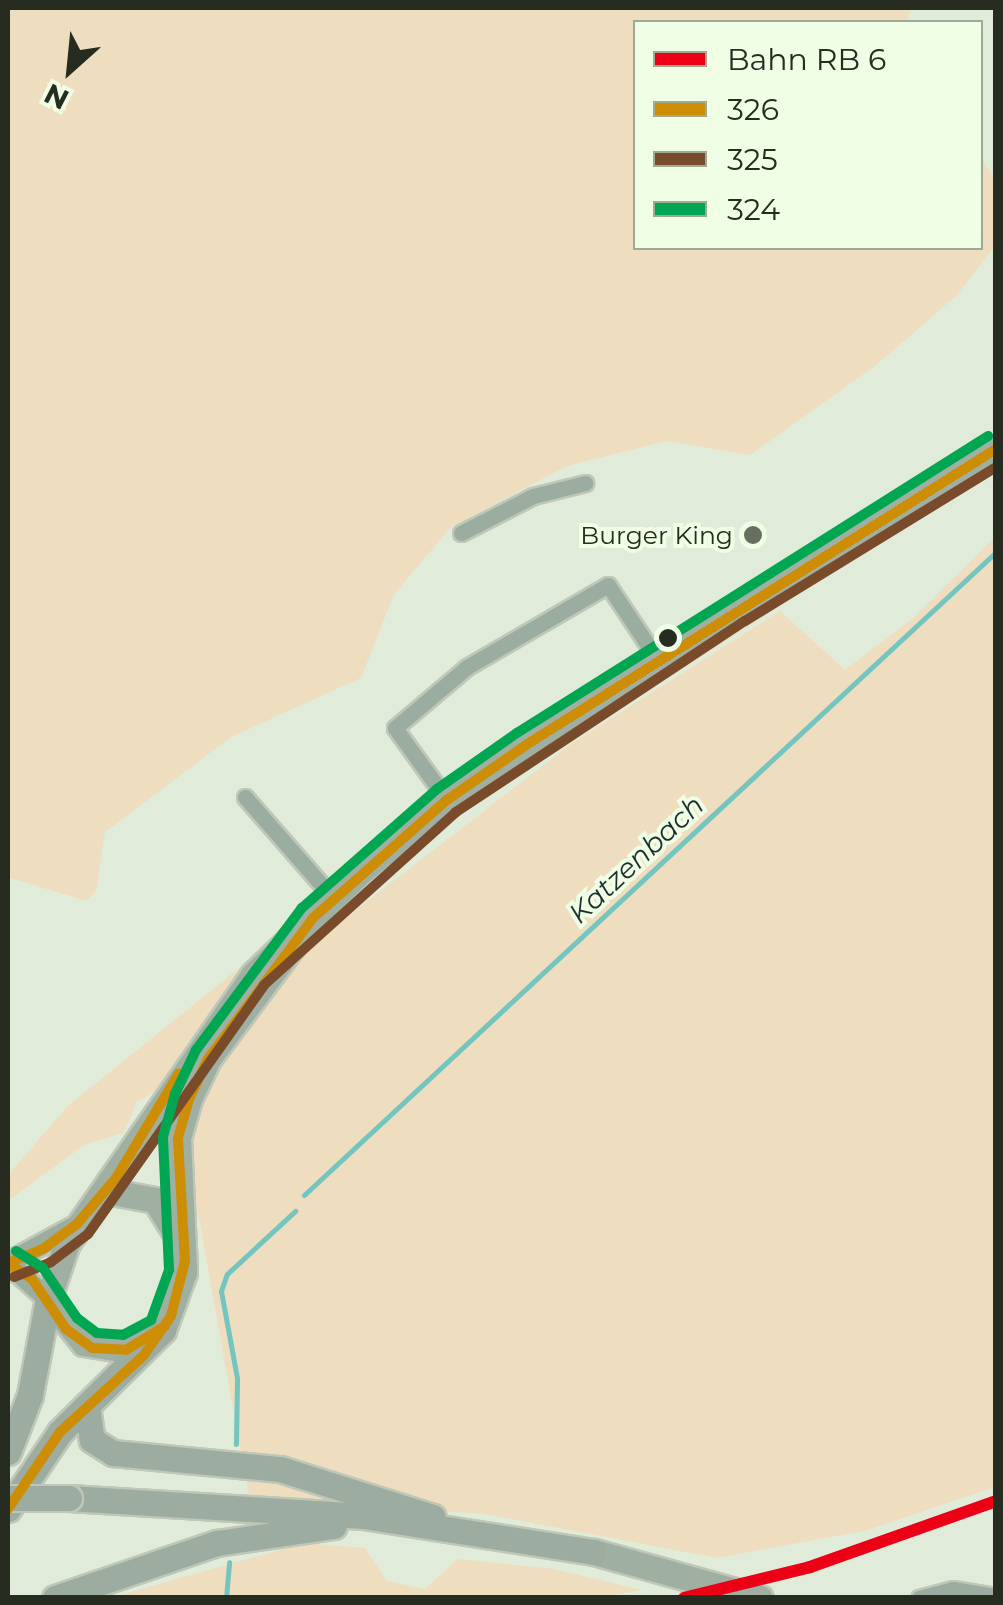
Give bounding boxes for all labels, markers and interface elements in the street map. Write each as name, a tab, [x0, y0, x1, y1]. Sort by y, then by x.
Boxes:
north arrow	[20, 20, 120, 120]
legend	[633, 20, 983, 250]
text: Bahn RB 6	[727, 41, 886, 78]
text: N	[39, 76, 74, 117]
text: 326	[727, 91, 779, 128]
text: 325	[727, 141, 778, 178]
text: 324	[727, 191, 780, 228]
place label: Burger King	[580, 520, 733, 550]
marker: Burger King	[742, 524, 764, 546]
unlabelled marker	[658, 628, 678, 648]
water label: Katzenbach	[562, 788, 710, 930]

